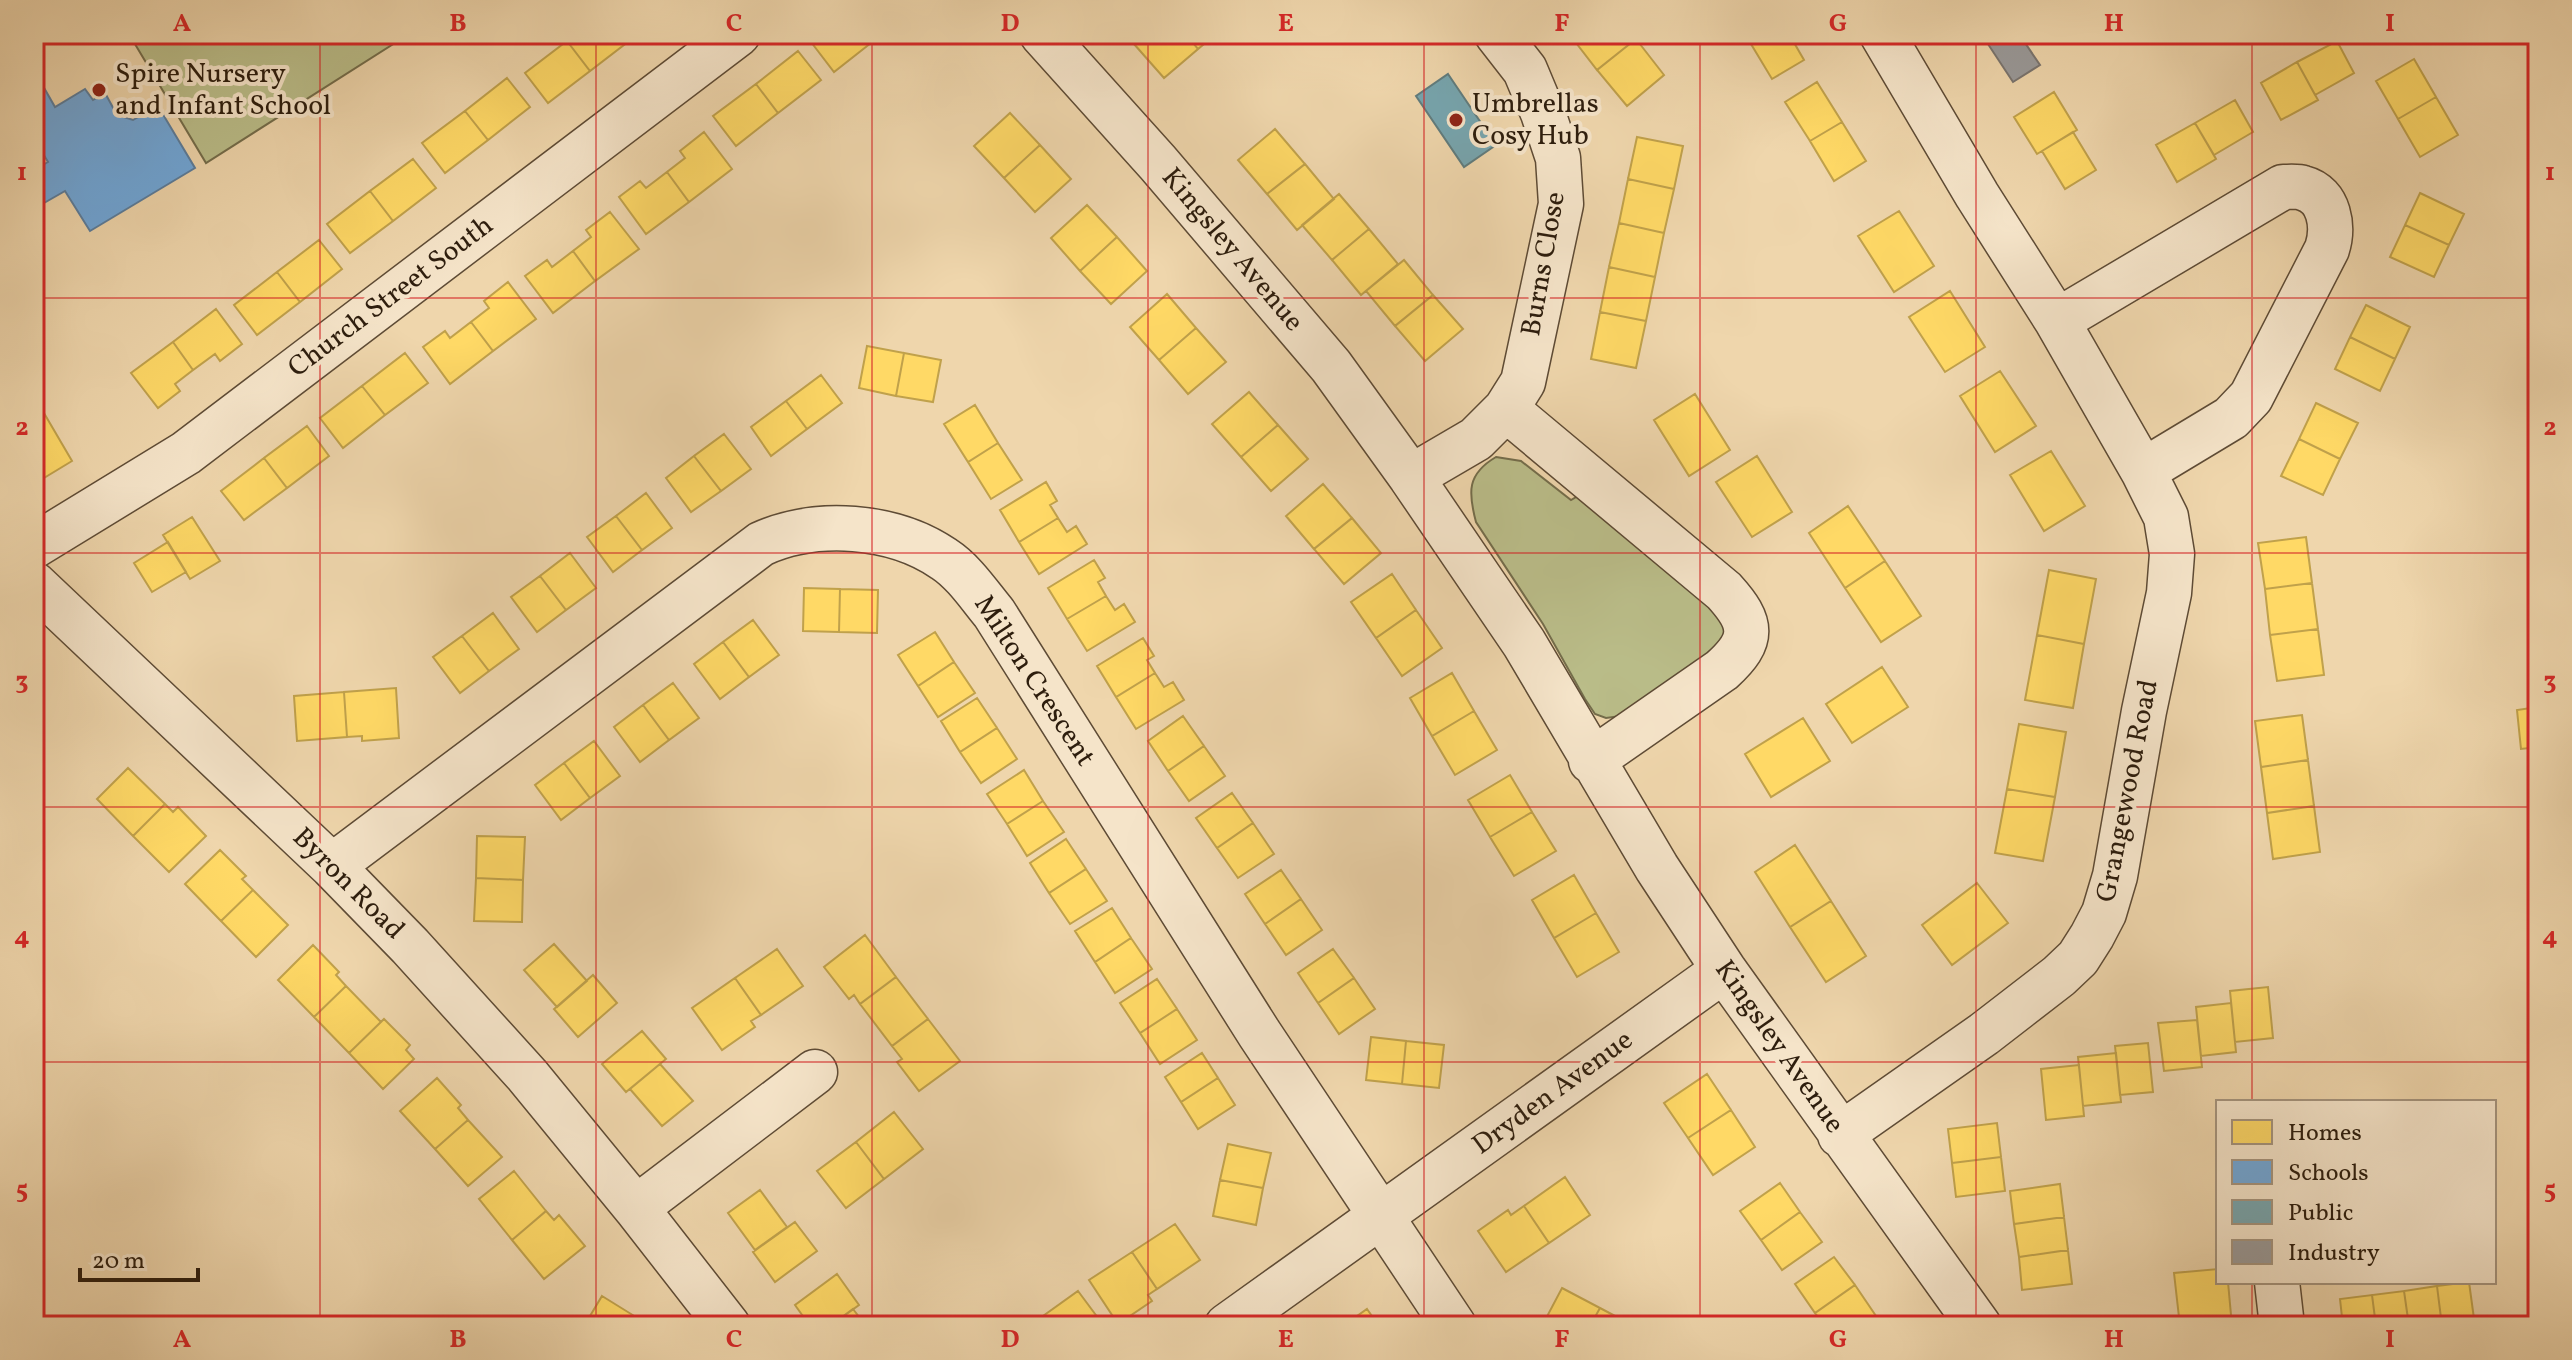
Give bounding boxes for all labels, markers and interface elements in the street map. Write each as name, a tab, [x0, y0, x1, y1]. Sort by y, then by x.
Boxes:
text: A	[173, 6, 192, 42]
text: B	[449, 6, 467, 42]
text: C	[726, 6, 742, 42]
text: D	[1000, 6, 1020, 42]
text: E	[1278, 6, 1294, 42]
text: F	[1554, 6, 1570, 42]
text: G	[1829, 6, 1847, 42]
text: H	[2104, 6, 2124, 42]
text: I	[2385, 6, 2395, 42]
place label: Spire Nursery and Infant School	[115, 55, 331, 126]
marker: Spire Nursery and Infant School	[90, 81, 108, 99]
place label: Umbrellas Cosy Hub	[1472, 85, 1599, 156]
marker: Umbrellas Cosy Hub	[1447, 111, 1465, 129]
text: 1	[17, 155, 27, 191]
text: 1	[2545, 155, 2555, 191]
street label: Kingsley Avenue	[1152, 160, 1312, 340]
street label: Burns Close	[1512, 189, 1576, 339]
street label: Church Street South	[280, 207, 502, 387]
text: 2	[15, 410, 29, 446]
text: 2	[2543, 410, 2557, 446]
street label: Milton Crescent	[964, 588, 1104, 774]
text: 3	[15, 664, 29, 700]
text: 3	[2543, 664, 2557, 700]
street label: Grangewood Road	[2087, 676, 2169, 906]
street label: Byron Road	[283, 819, 413, 949]
text: 4	[14, 919, 30, 955]
text: 4	[2542, 919, 2558, 955]
street label: Kingsley Avenue	[1705, 953, 1853, 1141]
street label: Dryden Avenue	[1465, 1021, 1641, 1165]
legend	[2216, 1100, 2496, 1284]
text: Homes	[2288, 1117, 2362, 1151]
text: Schools	[2288, 1157, 2368, 1191]
text: 5	[16, 1173, 28, 1209]
text: 5	[2544, 1173, 2556, 1209]
text: Public	[2288, 1197, 2354, 1231]
scale bar	[80, 1232, 198, 1282]
text: Industry	[2288, 1237, 2380, 1271]
text: 20 m	[92, 1245, 145, 1279]
text: A	[173, 1322, 192, 1358]
text: B	[449, 1322, 467, 1358]
text: C	[726, 1322, 742, 1358]
text: D	[1000, 1322, 1020, 1358]
text: E	[1278, 1322, 1294, 1358]
text: F	[1554, 1322, 1570, 1358]
text: G	[1829, 1322, 1847, 1358]
text: H	[2104, 1322, 2124, 1358]
text: I	[2385, 1322, 2395, 1358]

